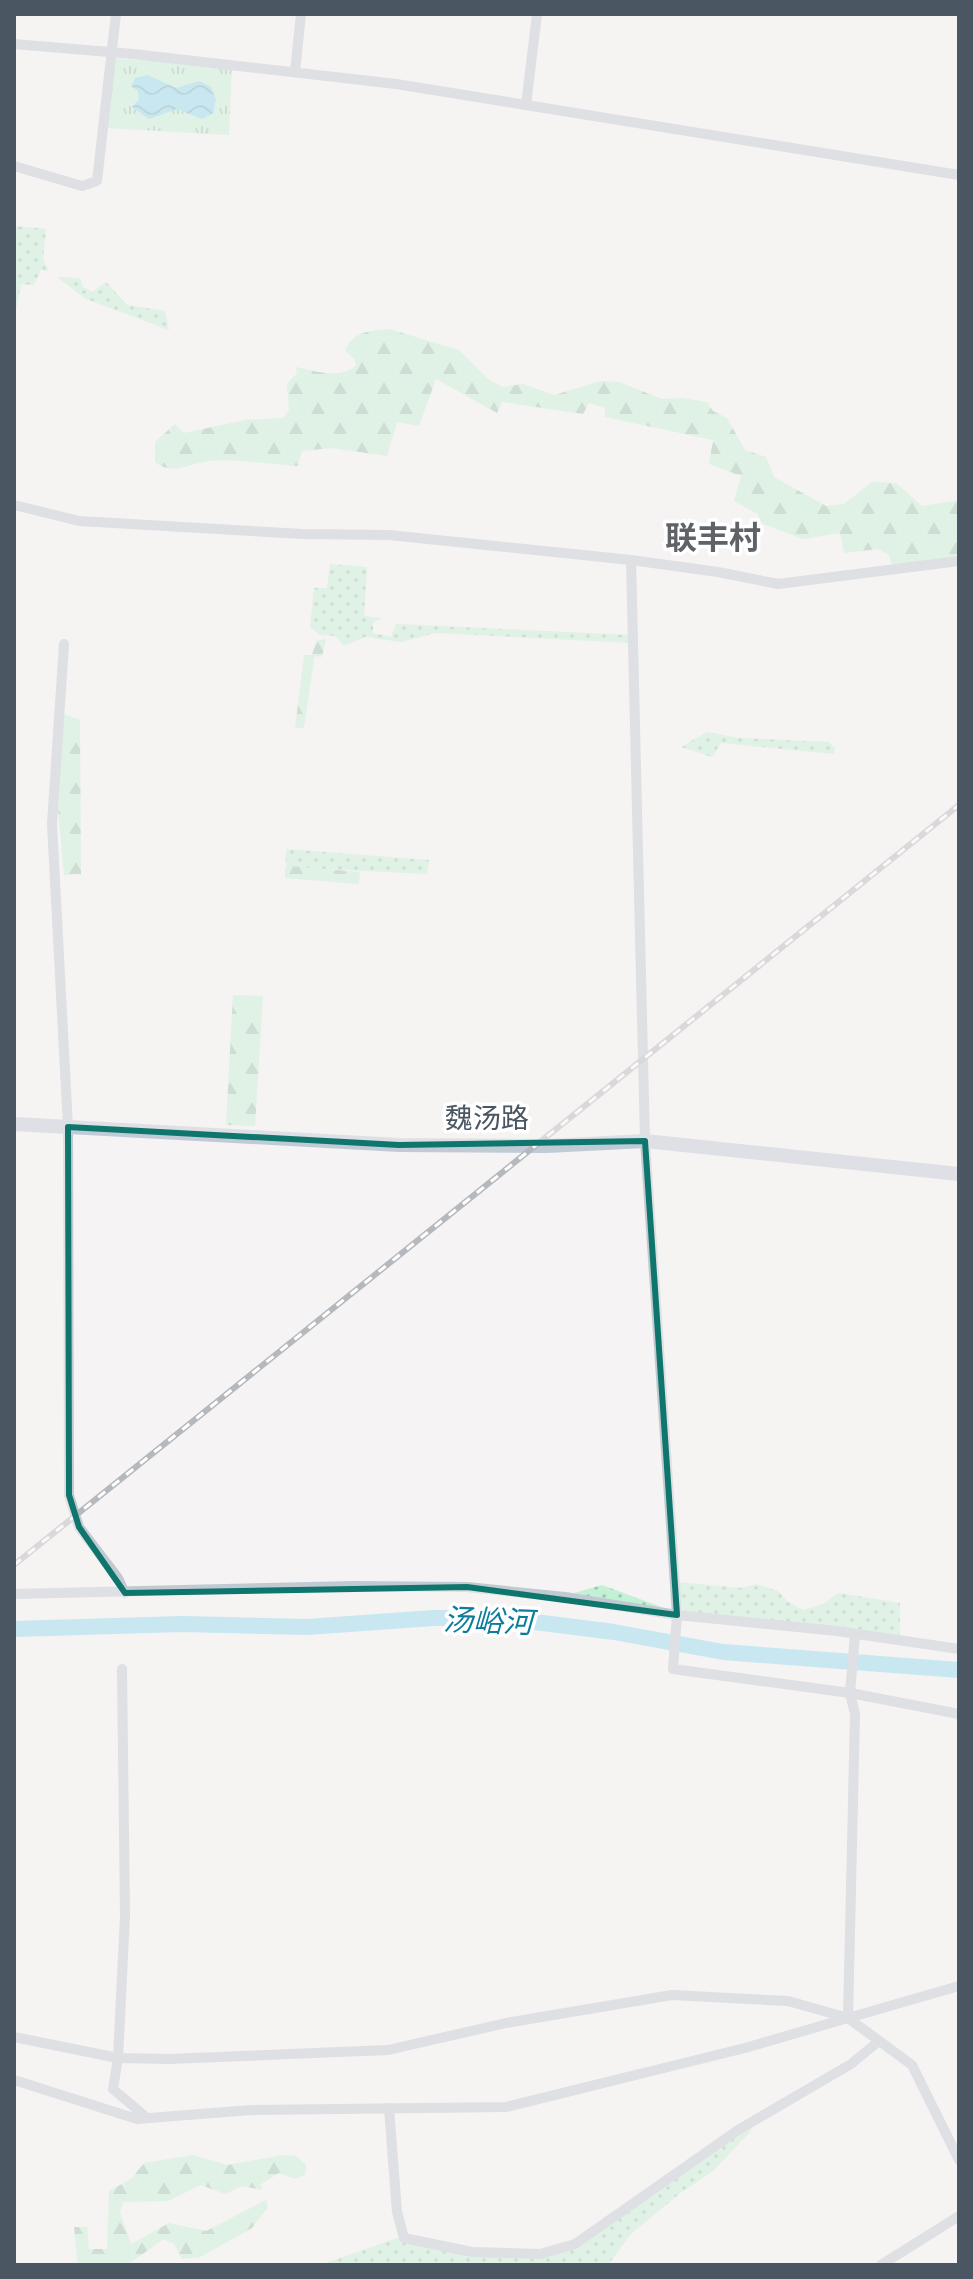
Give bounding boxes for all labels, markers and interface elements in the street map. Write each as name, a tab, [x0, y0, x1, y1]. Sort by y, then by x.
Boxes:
district label: 联丰村	[665, 517, 761, 560]
street label: 魏汤路	[445, 1100, 529, 1138]
water label: 汤峪河	[442, 1600, 539, 1644]

